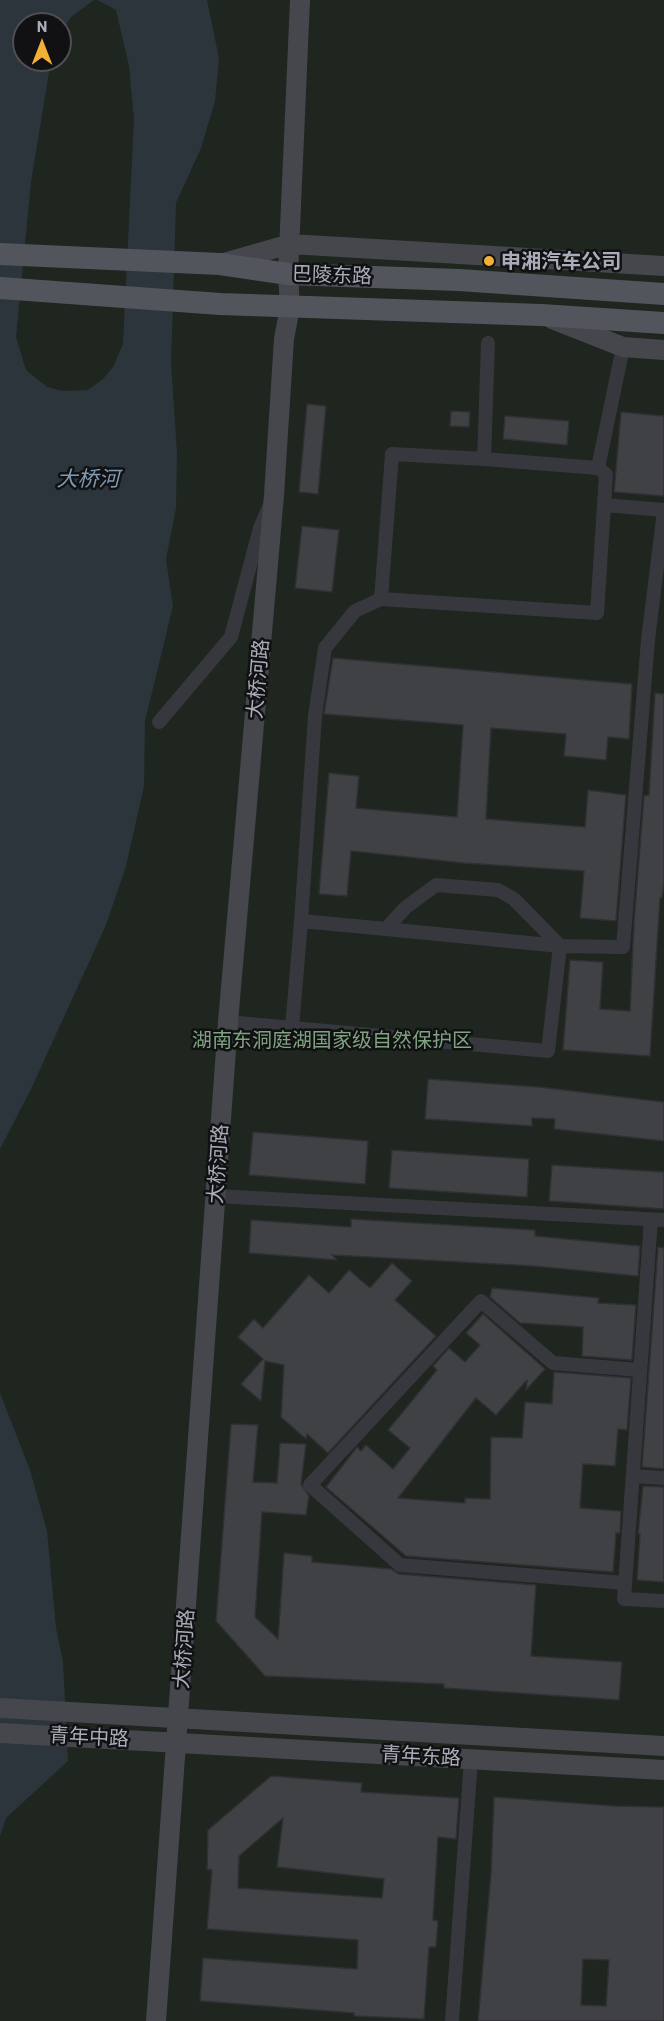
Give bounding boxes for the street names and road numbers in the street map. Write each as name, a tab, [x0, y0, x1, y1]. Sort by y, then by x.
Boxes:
street label: 巴陵东路	[292, 262, 372, 288]
street label: 大桥河路	[243, 638, 273, 720]
street label: 大桥河路	[203, 1123, 233, 1205]
street label: 大桥河路	[169, 1608, 199, 1690]
street label: 青年中路	[48, 1723, 130, 1751]
street label: 青年东路	[380, 1742, 462, 1770]

